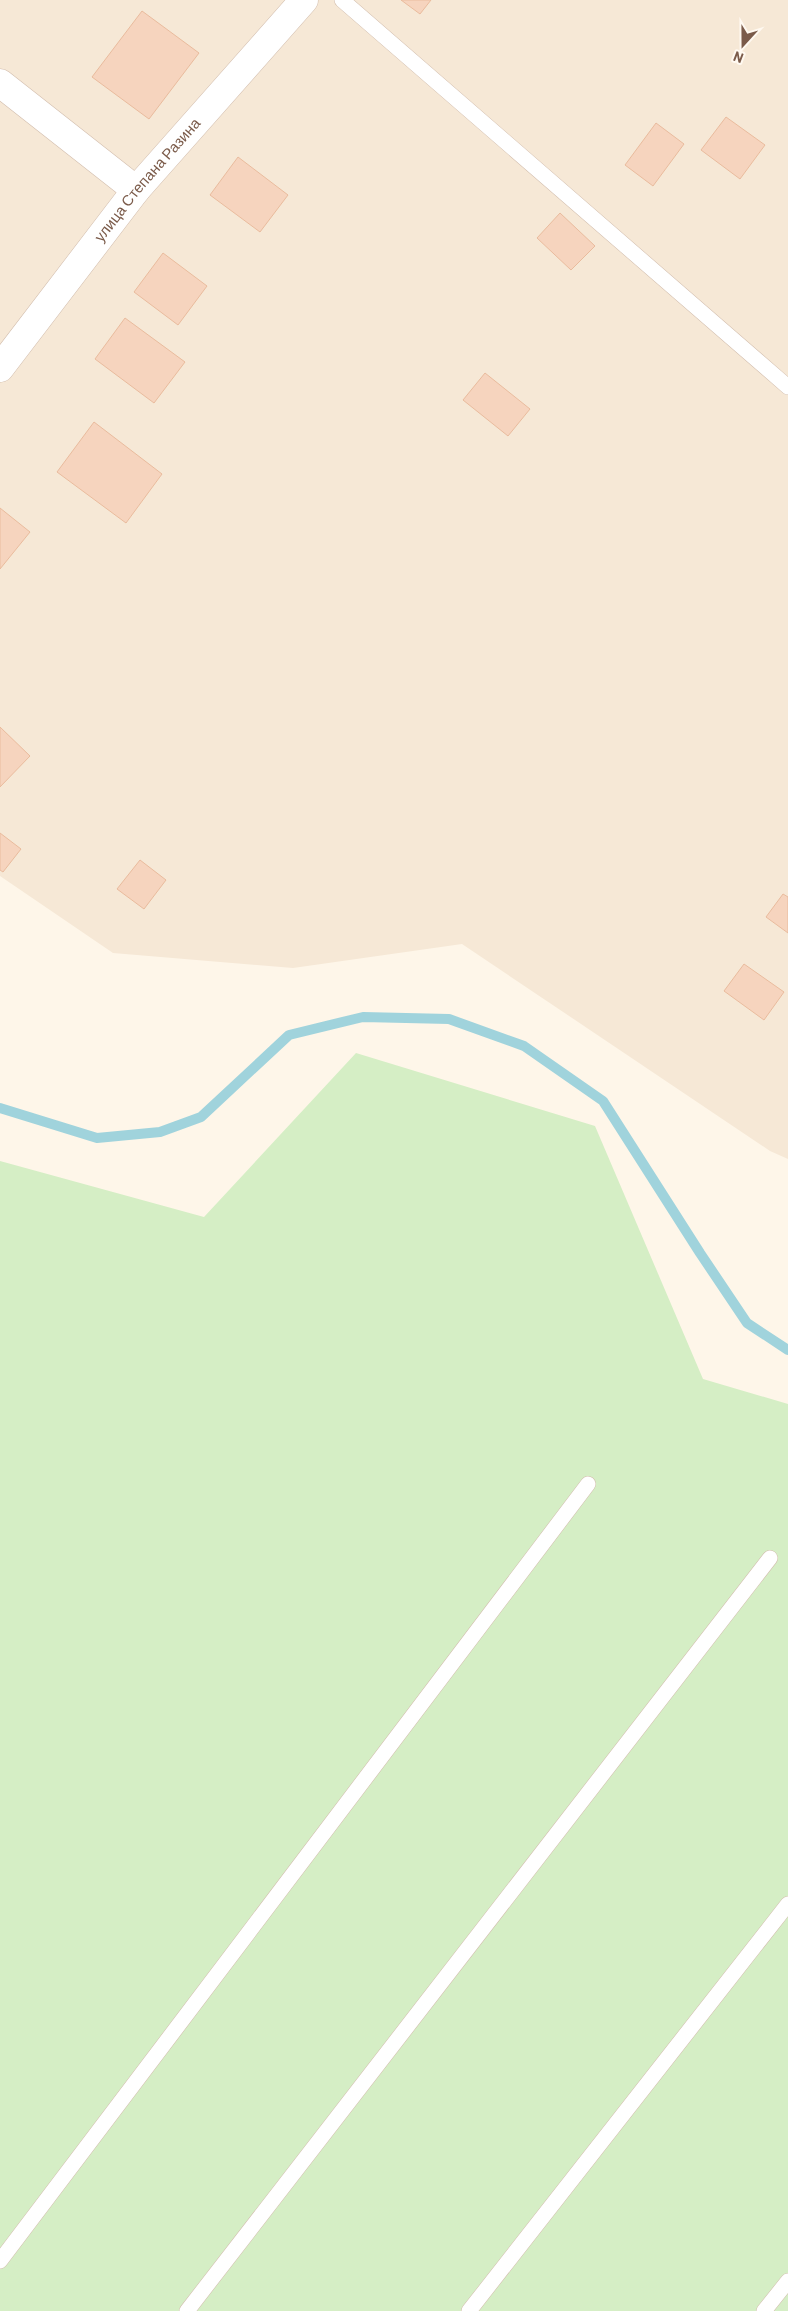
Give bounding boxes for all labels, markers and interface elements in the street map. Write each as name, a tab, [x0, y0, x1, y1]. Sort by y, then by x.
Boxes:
north arrow	[718, 20, 768, 70]
text: N	[731, 48, 746, 67]
street label: улица Степана Разина	[90, 113, 204, 245]

